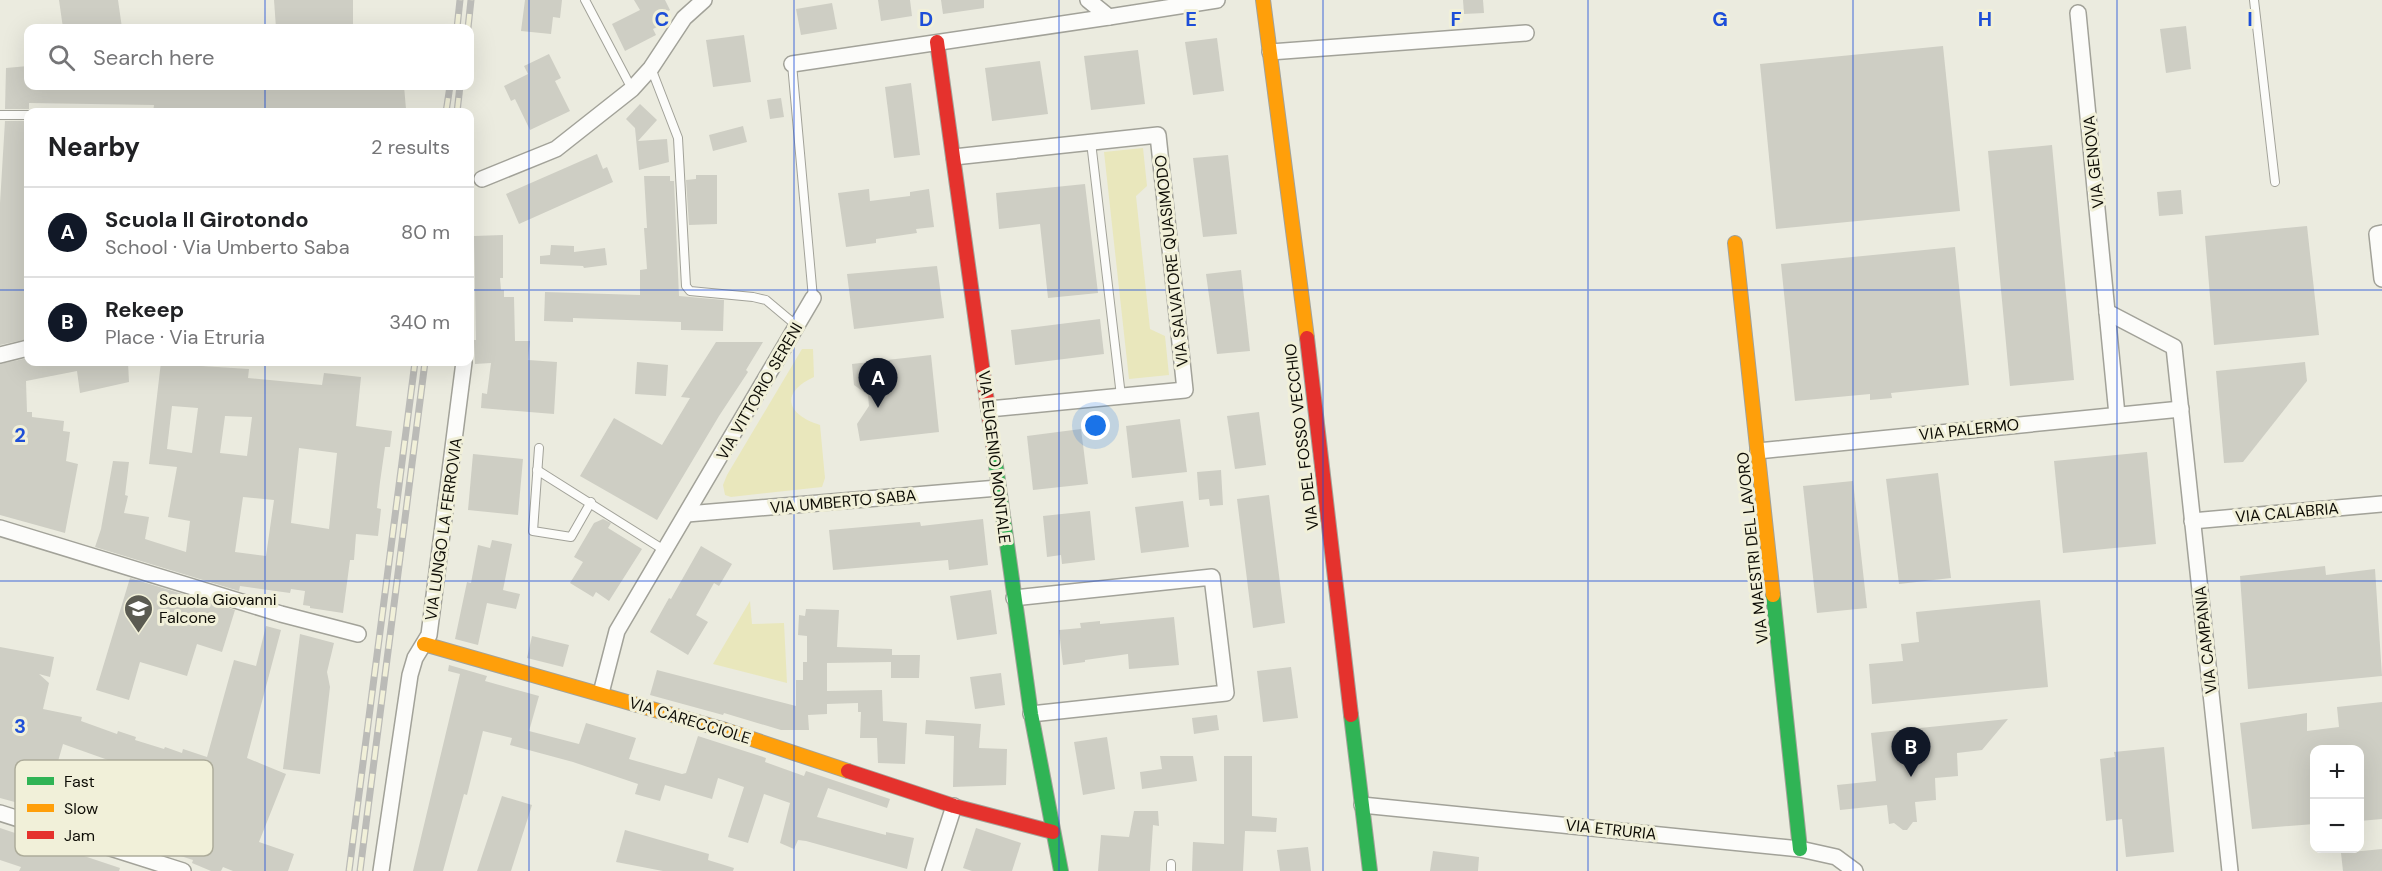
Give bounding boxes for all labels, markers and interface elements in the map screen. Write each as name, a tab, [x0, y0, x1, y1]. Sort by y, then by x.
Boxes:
text: C	[655, 6, 669, 32]
text: D	[919, 6, 933, 32]
text: E	[1185, 6, 1197, 32]
text: F	[1450, 6, 1462, 32]
text: G	[1712, 6, 1728, 32]
text: H	[1978, 6, 1992, 32]
text: I	[2247, 6, 2253, 32]
search box	[24, 24, 474, 90]
icon: search	[45, 41, 78, 74]
text: Search here	[93, 43, 214, 72]
street label: VIA GENOVA	[2078, 114, 2109, 209]
text: Nearby	[48, 130, 140, 164]
text: 2 results	[371, 134, 450, 160]
street label: VIA SALVATORE QUASIMODO	[1150, 154, 1193, 368]
text: Scuola Il Girotondo	[105, 205, 309, 234]
text: A	[60, 219, 75, 245]
text: 80 m	[401, 219, 450, 245]
text: School · Via Umberto Saba	[105, 234, 350, 260]
text: Rekeep	[105, 295, 184, 324]
text: B	[61, 309, 74, 335]
text: 340 m	[389, 309, 450, 335]
street label: VIA VITTORIO SERENI	[712, 319, 807, 464]
text: Place · Via Etruria	[105, 324, 265, 350]
street label: VIA DEL FOSSO VECCHIO	[1280, 342, 1323, 531]
pin: A	[858, 358, 898, 408]
street label: VIA EUGENIO MONTALE	[973, 369, 1016, 545]
your location	[1081, 411, 1110, 440]
street label: VIA PALERMO	[1918, 414, 2020, 445]
text: 2	[14, 422, 26, 448]
street label: VIA LUNGO LA FERROVIA	[420, 436, 467, 622]
street label: VIA MAESTRI DEL LAVORO	[1732, 451, 1773, 645]
street label: VIA UMBERTO SABA	[769, 485, 917, 518]
street label: VIA CALABRIA	[2234, 497, 2340, 527]
street label: VIA CAMPANIA	[2189, 585, 2222, 695]
place label: Scuola Giovanni Falcone	[159, 589, 277, 628]
school or university icon: Scuola Giovanni Falcone	[122, 592, 154, 634]
street label: VIA CARECCIOLE	[626, 692, 753, 749]
text: 3	[14, 713, 26, 739]
pin: B	[1892, 728, 1930, 777]
map controls	[2310, 745, 2364, 853]
button: +	[2310, 745, 2364, 799]
legend	[15, 760, 213, 856]
text: Fast	[64, 771, 95, 792]
text: Slow	[64, 798, 98, 819]
button: −	[2310, 799, 2364, 853]
street label: VIA ETRURIA	[1564, 814, 1658, 845]
text: Jam	[64, 825, 95, 846]

